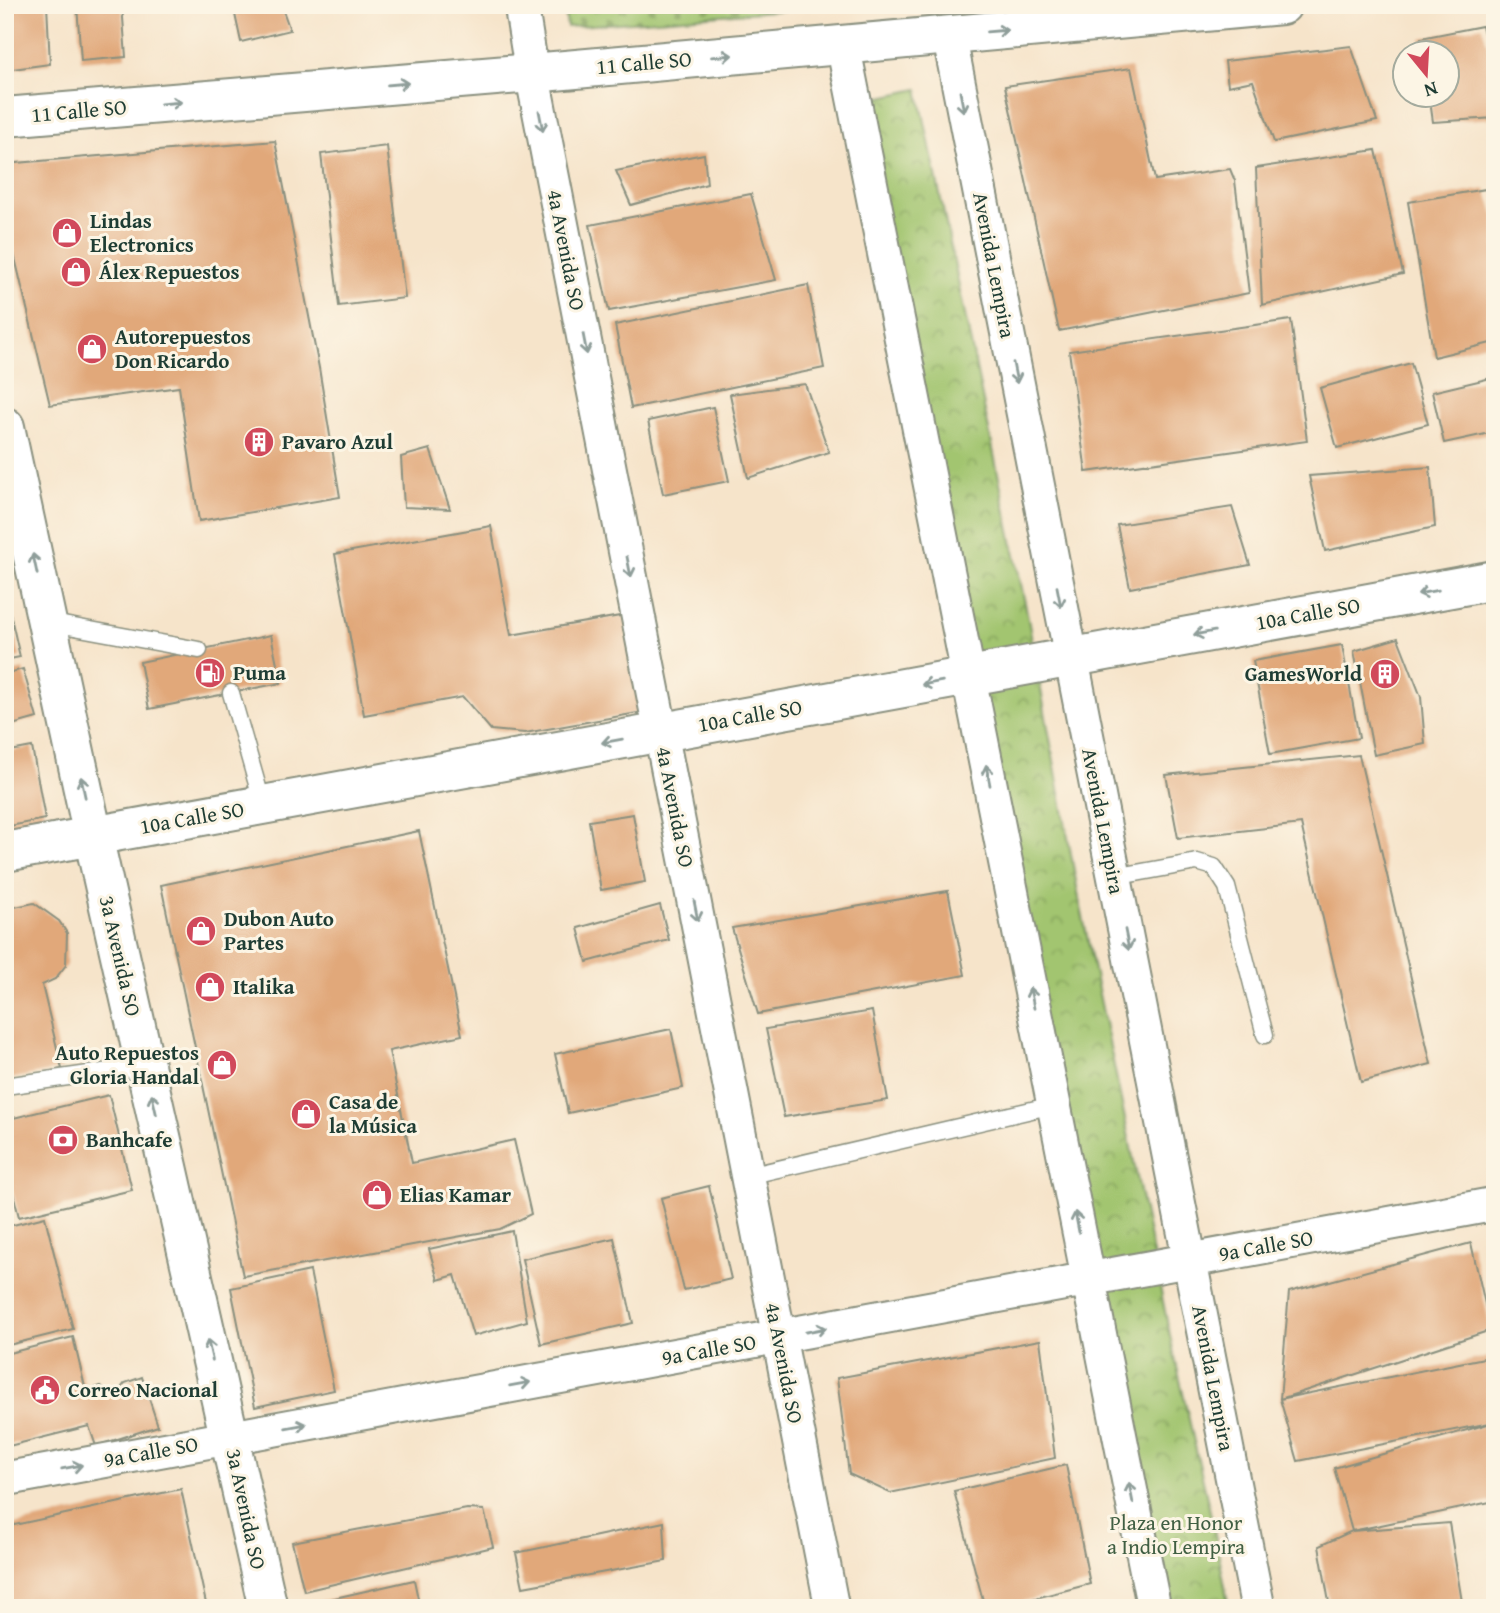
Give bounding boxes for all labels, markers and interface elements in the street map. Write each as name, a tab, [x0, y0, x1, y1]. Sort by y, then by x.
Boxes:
one-way arrow	[985, 24, 1008, 37]
north arrow	[1392, 38, 1462, 108]
street label: 11 Calle SO	[595, 43, 693, 82]
one-way arrow	[710, 49, 733, 62]
text: N	[1421, 75, 1442, 106]
one-way arrow	[386, 77, 408, 90]
one-way arrow	[956, 90, 969, 113]
street label: 11 Calle SO	[30, 91, 128, 130]
one-way arrow	[159, 96, 182, 109]
one-way arrow	[535, 109, 548, 132]
street label: 4a Avenida SO	[540, 187, 593, 313]
street label: Avenida Lempira	[965, 189, 1024, 340]
place label: Lindas Electronics	[90, 205, 194, 260]
shop icon: Lindas Electronics	[50, 216, 84, 250]
shop icon: Álex Repuestos	[59, 255, 93, 289]
place label: Álex Repuestos	[99, 256, 239, 287]
place label: Autorepuestos Don Ricardo	[115, 321, 251, 376]
shop icon: Autorepuestos Don Ricardo	[75, 332, 109, 366]
one-way arrow	[578, 332, 592, 355]
one-way arrow	[1009, 361, 1023, 384]
building icon: Pavaro Azul	[242, 425, 276, 459]
place label: Pavaro Azul	[282, 426, 393, 457]
one-way arrow	[28, 553, 41, 576]
one-way arrow	[622, 555, 636, 578]
one-way arrow	[1053, 585, 1067, 608]
one-way arrow	[1417, 586, 1440, 599]
street label: 10a Calle SO	[1253, 589, 1362, 638]
one-way arrow	[1193, 627, 1216, 640]
fuel station icon: Puma	[193, 656, 227, 690]
place label: Puma	[233, 657, 286, 688]
building icon: GamesWorld	[1368, 657, 1402, 691]
place label: GamesWorld	[1245, 658, 1362, 689]
one-way arrow	[921, 676, 944, 690]
street label: 10a Calle SO	[695, 691, 804, 740]
one-way arrow	[601, 735, 624, 748]
street label: 4a Avenida SO	[649, 744, 702, 870]
street label: Avenida Lempira	[1074, 745, 1133, 896]
one-way arrow	[980, 764, 994, 787]
one-way arrow	[75, 776, 89, 799]
street label: 10a Calle SO	[137, 793, 246, 842]
street label: 3a Avenida SO	[92, 893, 149, 1019]
one-way arrow	[689, 899, 703, 922]
place label: Dubon Auto Partes	[224, 903, 334, 958]
shop icon: Dubon Auto Partes	[184, 914, 218, 948]
one-way arrow	[1120, 928, 1134, 951]
shop icon: Italika	[193, 970, 227, 1004]
place label: Italika	[233, 971, 295, 1002]
one-way arrow	[1025, 988, 1039, 1010]
place label: Auto Repuestos Gloria Handal	[55, 1037, 199, 1092]
shop icon: Auto Repuestos Gloria Handal	[205, 1048, 239, 1082]
place label: Casa de la Música	[329, 1086, 417, 1141]
one-way arrow	[146, 1093, 160, 1116]
shop icon: Casa de la Música	[289, 1097, 323, 1131]
bank icon: Banhcafe	[46, 1123, 80, 1157]
place label: Banhcafe	[86, 1124, 173, 1155]
shop icon: Elias Kamar	[360, 1178, 394, 1212]
place label: Elias Kamar	[400, 1179, 511, 1210]
one-way arrow	[1069, 1211, 1083, 1234]
street label: 9a Calle SO	[1216, 1222, 1316, 1269]
street label: 4a Avenida SO	[758, 1300, 811, 1426]
street label: Avenida Lempira	[1184, 1302, 1243, 1453]
one-way arrow	[804, 1322, 827, 1336]
street label: 9a Calle SO	[659, 1326, 759, 1373]
one-way arrow	[203, 1339, 217, 1362]
public building icon: Correo Nacional	[28, 1373, 62, 1407]
place label: Correo Nacional	[68, 1374, 219, 1405]
one-way arrow	[508, 1377, 531, 1391]
one-way arrow	[284, 1418, 307, 1432]
street label: 9a Calle SO	[101, 1428, 201, 1475]
street label: 3a Avenida SO	[219, 1446, 274, 1572]
one-way arrow	[60, 1460, 83, 1473]
one-way arrow	[1123, 1482, 1137, 1505]
park label: Plaza en Honor a Indio Lempira	[1107, 1507, 1245, 1562]

